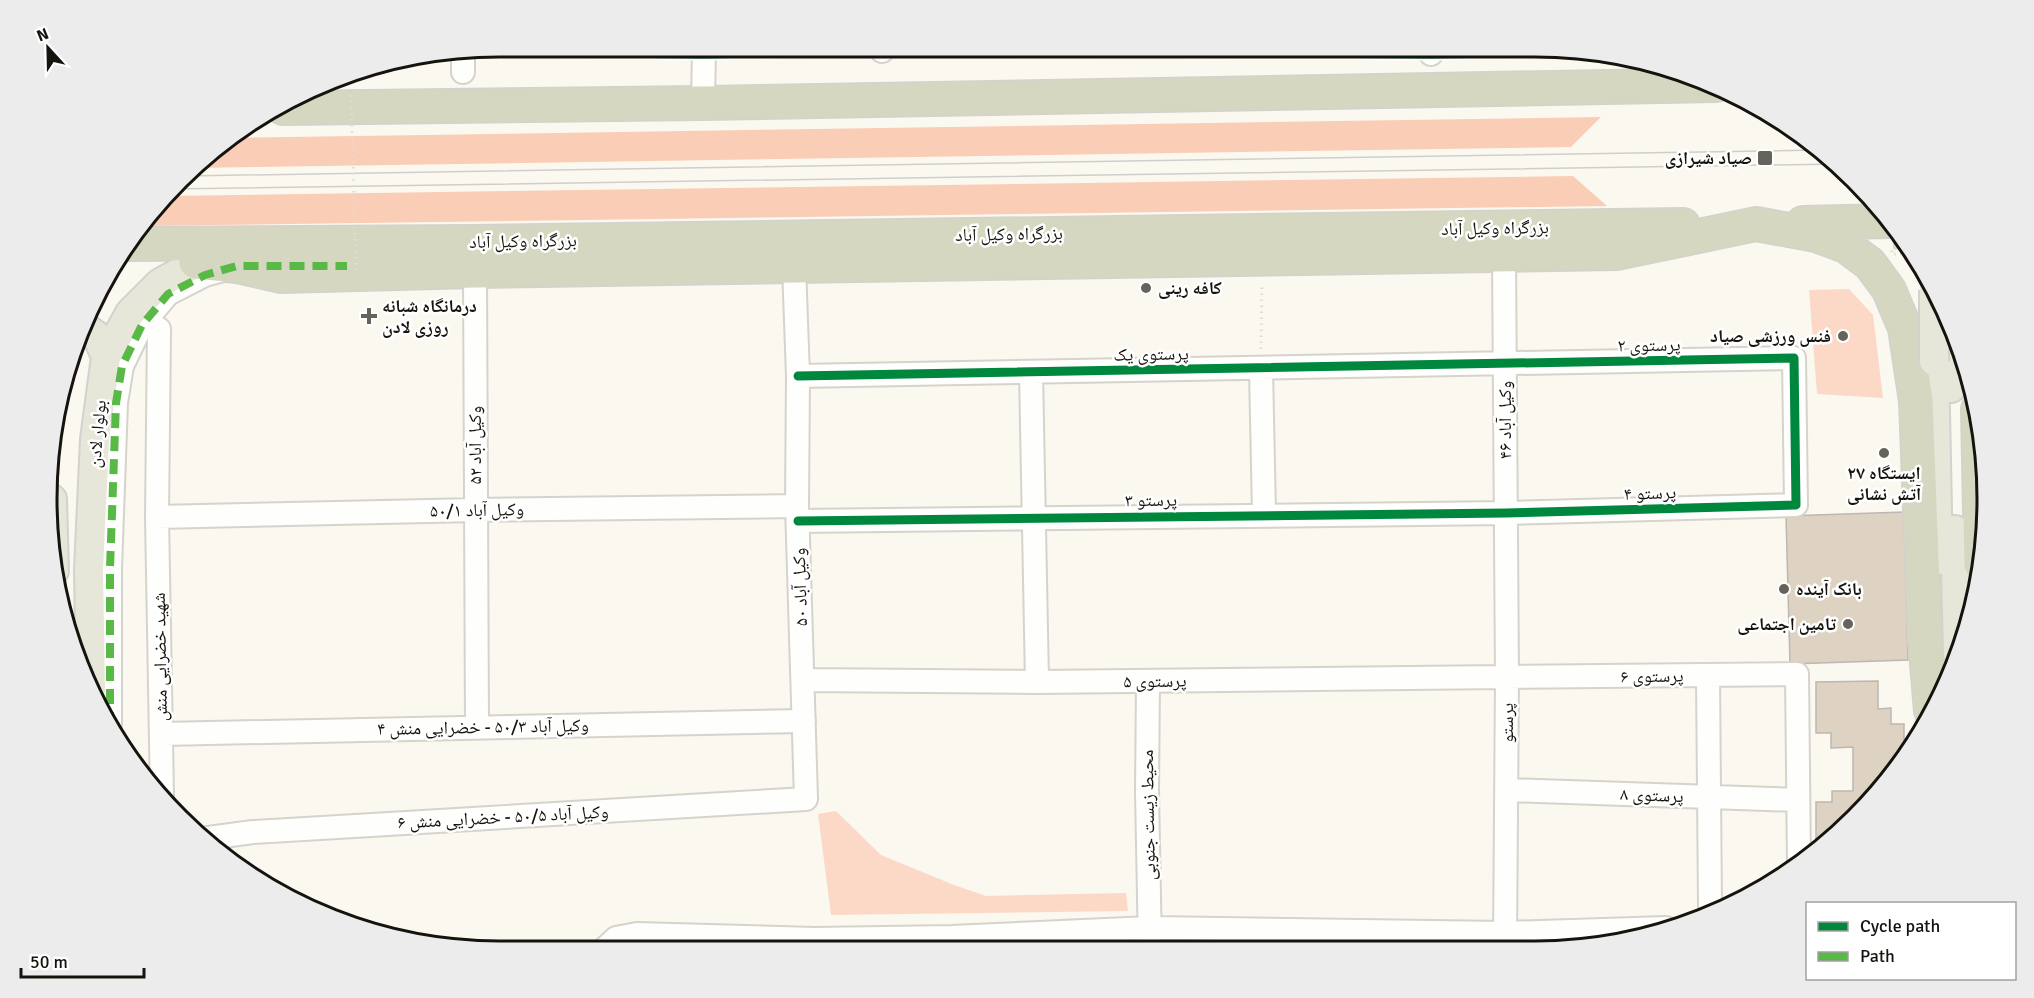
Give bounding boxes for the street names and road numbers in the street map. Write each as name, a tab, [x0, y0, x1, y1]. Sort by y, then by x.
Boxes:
street label: بزرگراه وکیل آباد	[1441, 216, 1549, 240]
street label: بزرگراه وکیل آباد	[955, 222, 1063, 246]
street label: بزرگراه وکیل آباد	[469, 229, 577, 253]
street label: پرستوی ۲	[1617, 333, 1681, 357]
street label: پرستوی یک	[1113, 342, 1189, 366]
street label: ۴۶ وکیل آباد	[1494, 381, 1516, 459]
street label: بولوار لادن	[83, 399, 111, 469]
street label: ۵۲ وکیل آباد	[464, 406, 486, 484]
street label: پرستو ۴	[1624, 481, 1676, 505]
street label: پرستو ۳	[1125, 489, 1177, 512]
street label: وکیل آباد ۵۰/۱	[430, 498, 524, 522]
street label: ۵۰ وکیل آباد	[788, 547, 812, 627]
street label: شهید خضرایی منش	[148, 592, 172, 722]
street label: پرستوی ۶	[1620, 664, 1684, 688]
street label: پرستوی ۵	[1123, 669, 1187, 693]
street label: پرستو	[1496, 703, 1518, 743]
street label: وکیل آباد ۵۰/۳ - خضرایی منش ۴	[377, 714, 589, 740]
street label: محیط زیست جنوبی	[1136, 749, 1160, 881]
street label: پرستوی ۸	[1620, 783, 1684, 807]
street label: وکیل آباد ۵۰/۵ - خضرایی منش ۶	[397, 800, 609, 834]

